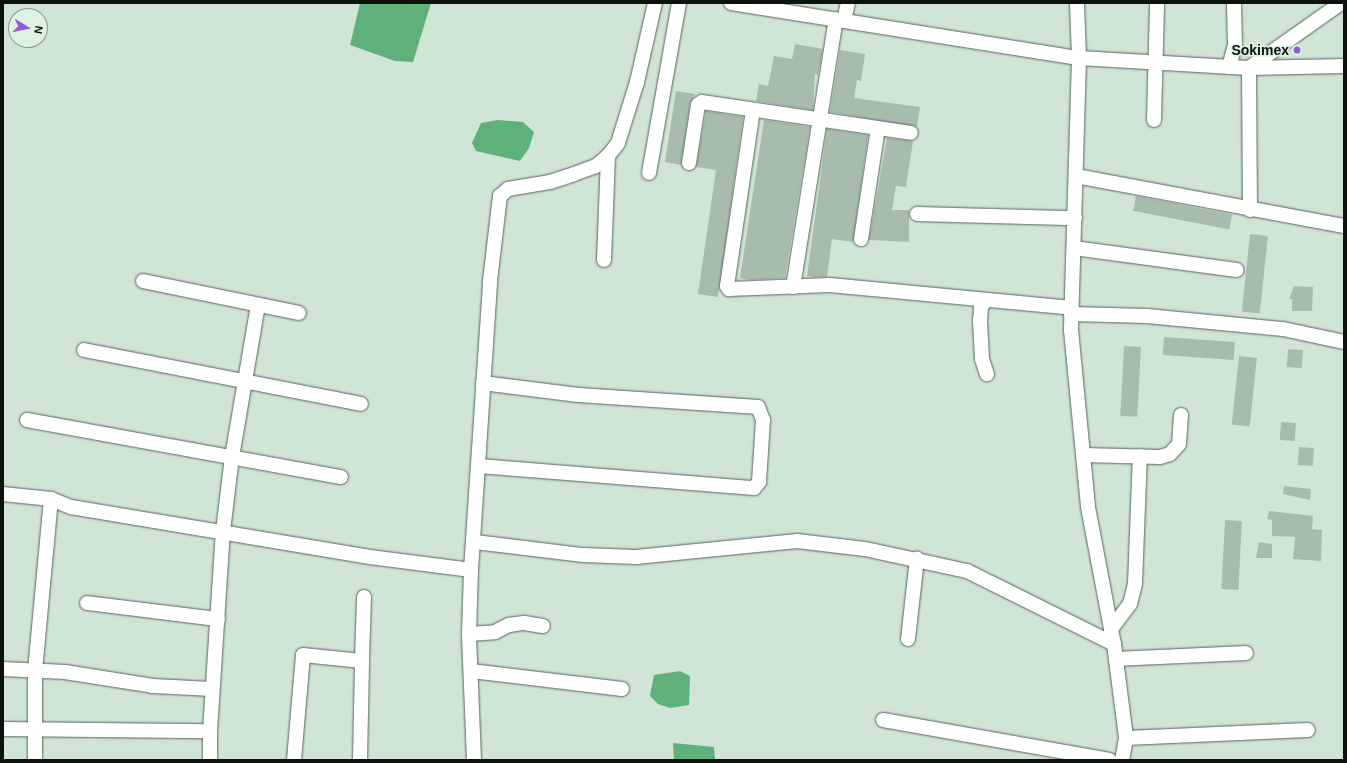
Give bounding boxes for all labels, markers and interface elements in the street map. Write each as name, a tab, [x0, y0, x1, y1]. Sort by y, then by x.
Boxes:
north arrow	[8, 8, 48, 48]
text: N	[32, 25, 45, 35]
place label: Sokimex	[1231, 42, 1289, 58]
marker: Sokimex	[1292, 45, 1302, 55]

